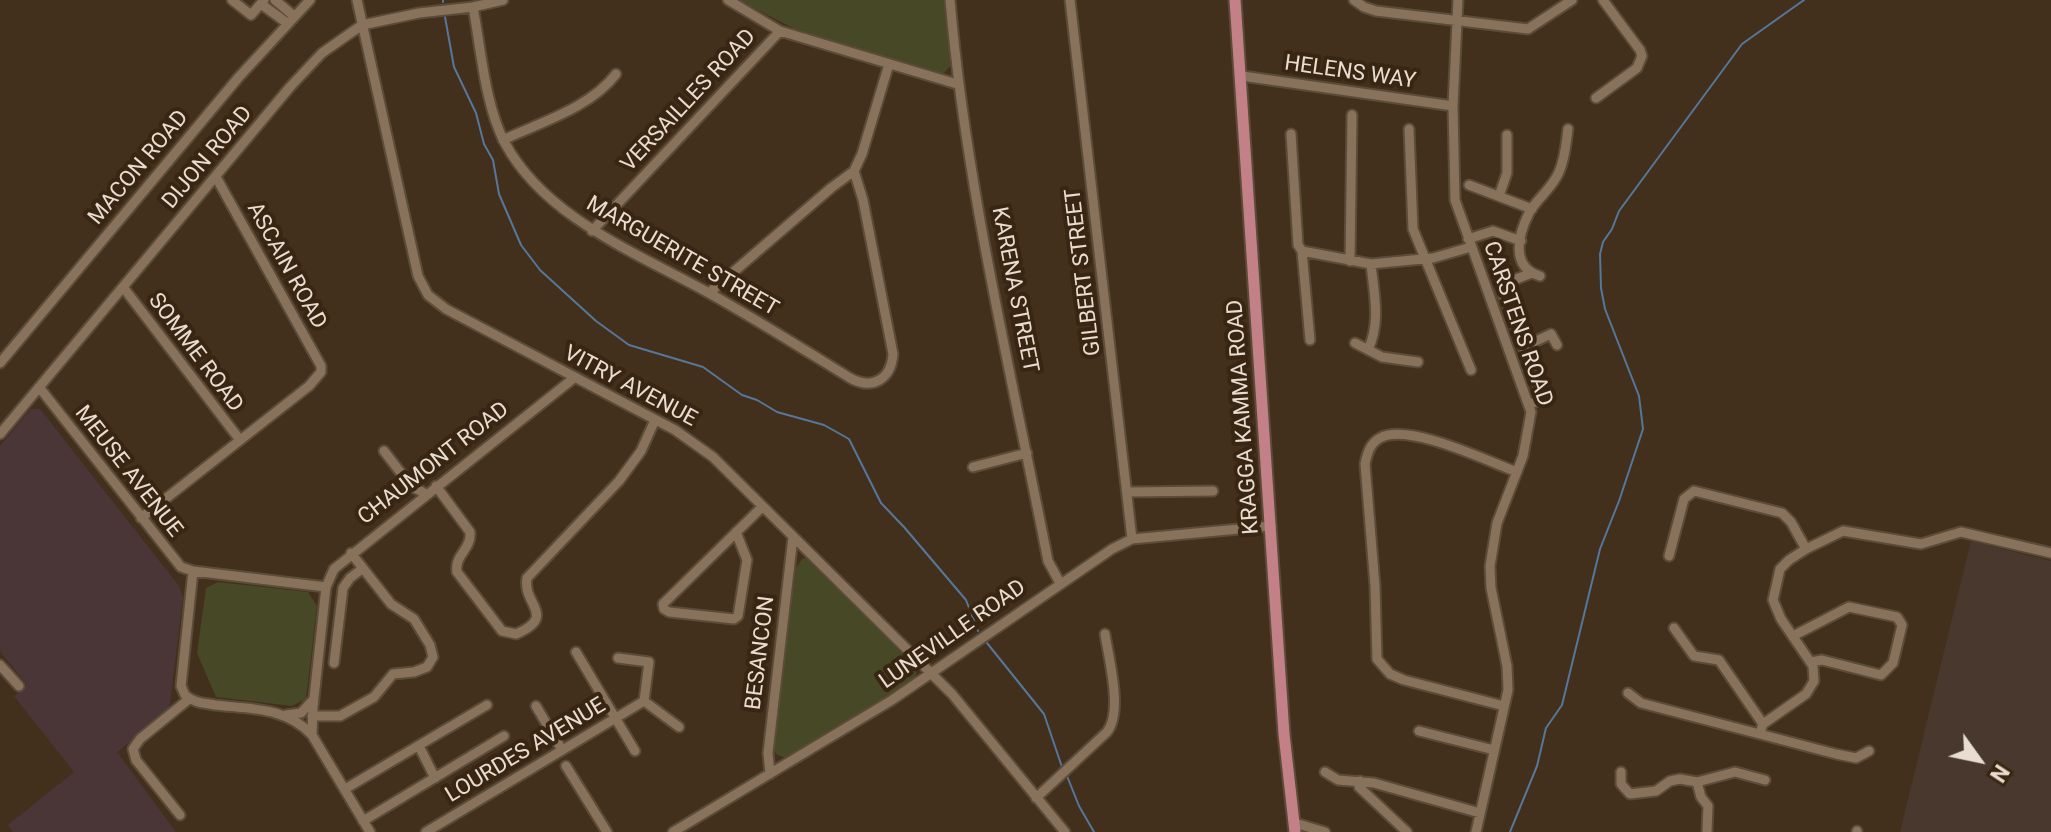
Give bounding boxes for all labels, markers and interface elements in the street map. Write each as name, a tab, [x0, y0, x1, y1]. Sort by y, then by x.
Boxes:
street label: VERSAILLES ROAD	[616, 24, 762, 178]
street label: HELENS WAY	[1283, 51, 1417, 95]
street label: DIJON ROAD	[157, 101, 259, 215]
street label: MACON ROAD	[83, 105, 195, 231]
street label: GILBERT STREET	[1061, 187, 1107, 357]
street label: MARGUERITE STREET	[581, 191, 783, 323]
street label: ASCAIN ROAD	[240, 198, 332, 334]
street label: KARENA STREET	[985, 205, 1043, 375]
street label: CARSTENS ROAD	[1476, 238, 1558, 410]
street label: SOMME ROAD	[142, 288, 248, 418]
street label: KRAGGA KAMMA ROAD	[1223, 299, 1265, 535]
street label: VITRY AVENUE	[559, 341, 701, 433]
street label: CHAUMONT ROAD	[353, 397, 515, 531]
street label: MEUSE AVENUE	[69, 401, 187, 543]
street label: LUNEVILLE ROAD	[875, 575, 1031, 695]
street label: BESANCON	[741, 595, 781, 711]
street label: LOURDES AVENUE	[441, 693, 611, 809]
north arrow	[1939, 720, 2019, 800]
text: N	[1985, 760, 2014, 787]

